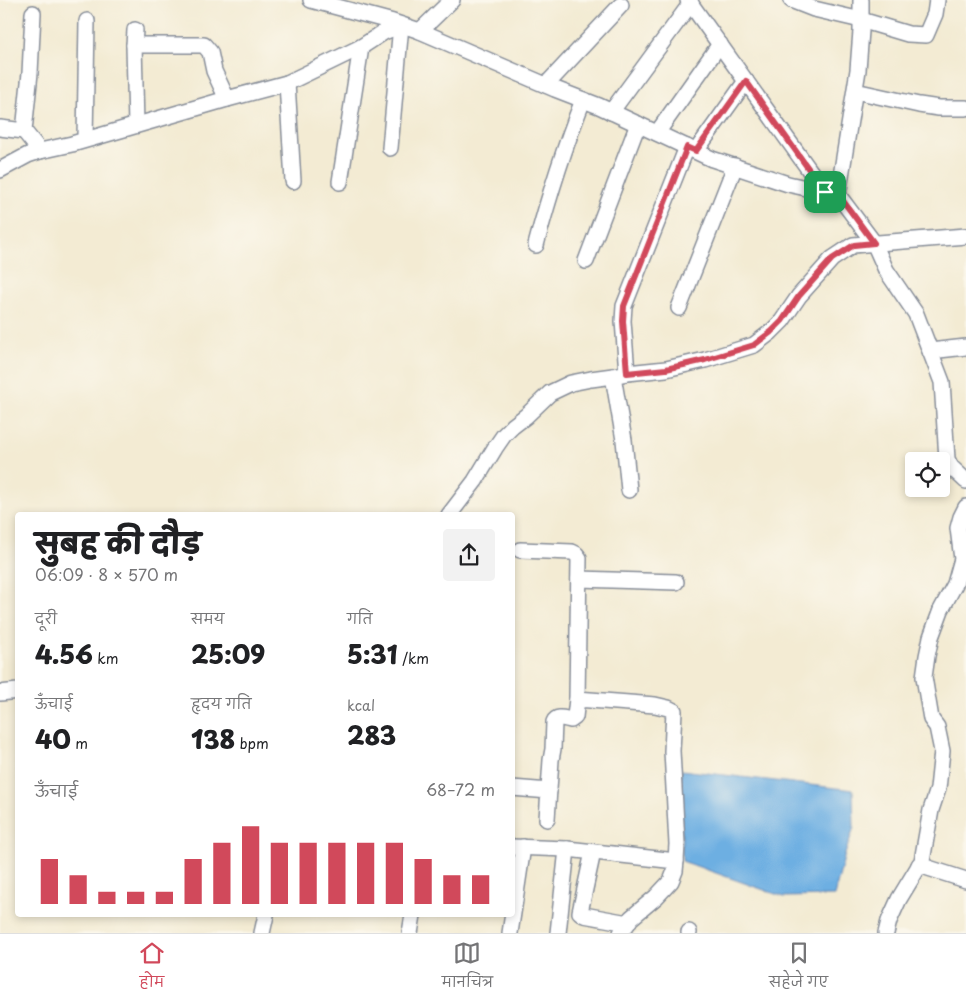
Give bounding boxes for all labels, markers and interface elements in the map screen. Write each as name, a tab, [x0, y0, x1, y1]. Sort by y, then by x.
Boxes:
pin	[804, 171, 846, 213]
icon: arrive	[811, 178, 839, 206]
map controls	[905, 452, 950, 497]
button: locate	[905, 452, 950, 497]
text: सुबह की दौड़	[35, 521, 201, 564]
button: share	[443, 529, 495, 581]
text: 06:09 · 8 × 570 m	[35, 562, 178, 586]
text: दूरी	[35, 608, 57, 629]
text: समय	[191, 608, 224, 629]
text: गति	[347, 608, 372, 629]
text: 4.56	[35, 635, 93, 673]
text: 25:09	[191, 635, 265, 673]
text: 5:31	[347, 635, 398, 673]
text: km	[93, 648, 118, 669]
text: /km	[398, 648, 429, 669]
text: ऊँचाई	[35, 693, 73, 714]
text: हृदय गति	[191, 693, 251, 714]
text: kcal	[347, 695, 375, 716]
text: 283	[347, 716, 396, 754]
text: 40	[35, 720, 71, 758]
text: 138	[191, 720, 235, 758]
text: m	[71, 733, 88, 754]
text: bpm	[235, 733, 269, 754]
text: 68–72 m	[426, 777, 495, 801]
text: ऊँचाई	[35, 778, 78, 802]
tab: होम	[138, 939, 166, 998]
tab: मानचित्र	[442, 939, 493, 998]
tab: सहेजे गए	[769, 939, 828, 998]

